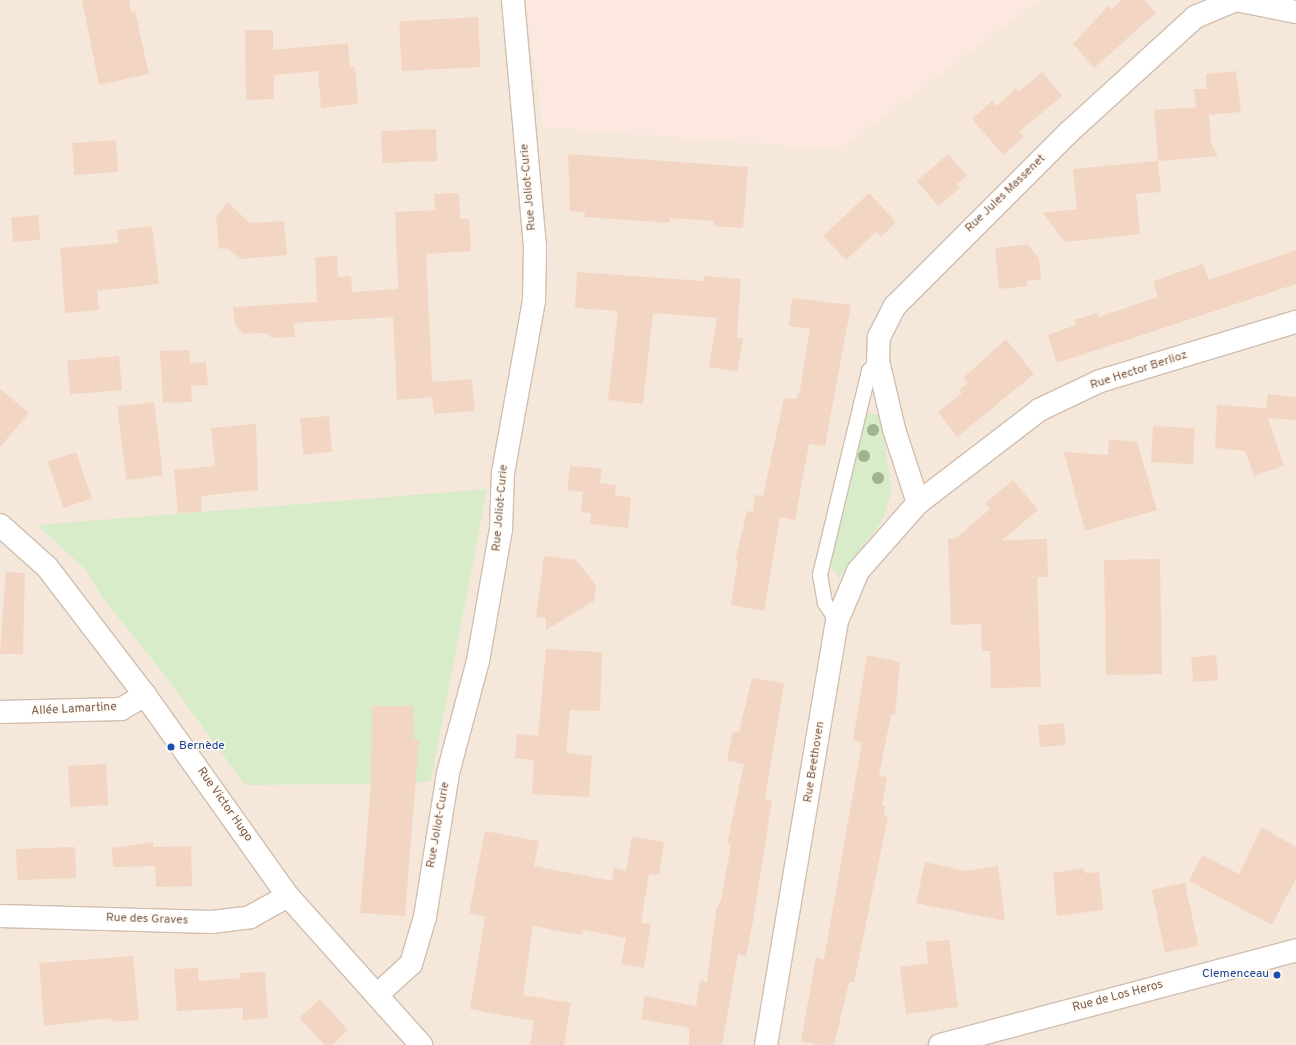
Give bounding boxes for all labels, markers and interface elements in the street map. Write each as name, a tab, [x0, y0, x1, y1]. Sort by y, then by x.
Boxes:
street label: Rue Joliot-Curie	[518, 143, 540, 231]
street label: Rue Jules Massenet	[963, 152, 1049, 236]
street label: Rue Hector Berlioz	[1089, 349, 1189, 393]
street label: Rue Joliot-Curie	[490, 464, 512, 552]
street label: Allée Lamartine	[31, 701, 117, 719]
street label: Rue Beethoven	[801, 720, 829, 804]
place label: Bernède	[179, 740, 225, 754]
marker: Bernède	[166, 742, 176, 752]
street label: Rue Victor Hugo	[193, 765, 255, 845]
street label: Rue Joliot-Curie	[424, 781, 454, 869]
street label: Rue des Graves	[106, 911, 188, 929]
place label: Clemenceau	[1202, 968, 1269, 982]
marker: Clemenceau	[1272, 970, 1282, 980]
street label: Rue de Los Heros	[1071, 978, 1165, 1016]

